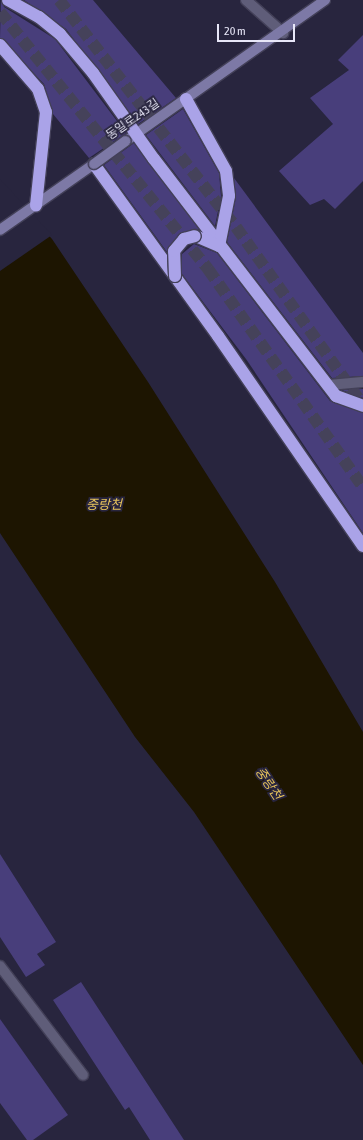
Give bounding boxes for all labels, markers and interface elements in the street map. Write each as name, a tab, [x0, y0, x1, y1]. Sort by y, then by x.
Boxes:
scale bar	[219, 16, 297, 42]
text: 20 m	[224, 24, 246, 38]
street label: 동일로243길	[104, 97, 162, 143]
water label: 중랑천	[86, 497, 122, 513]
water label: 중랑천	[252, 765, 284, 803]

